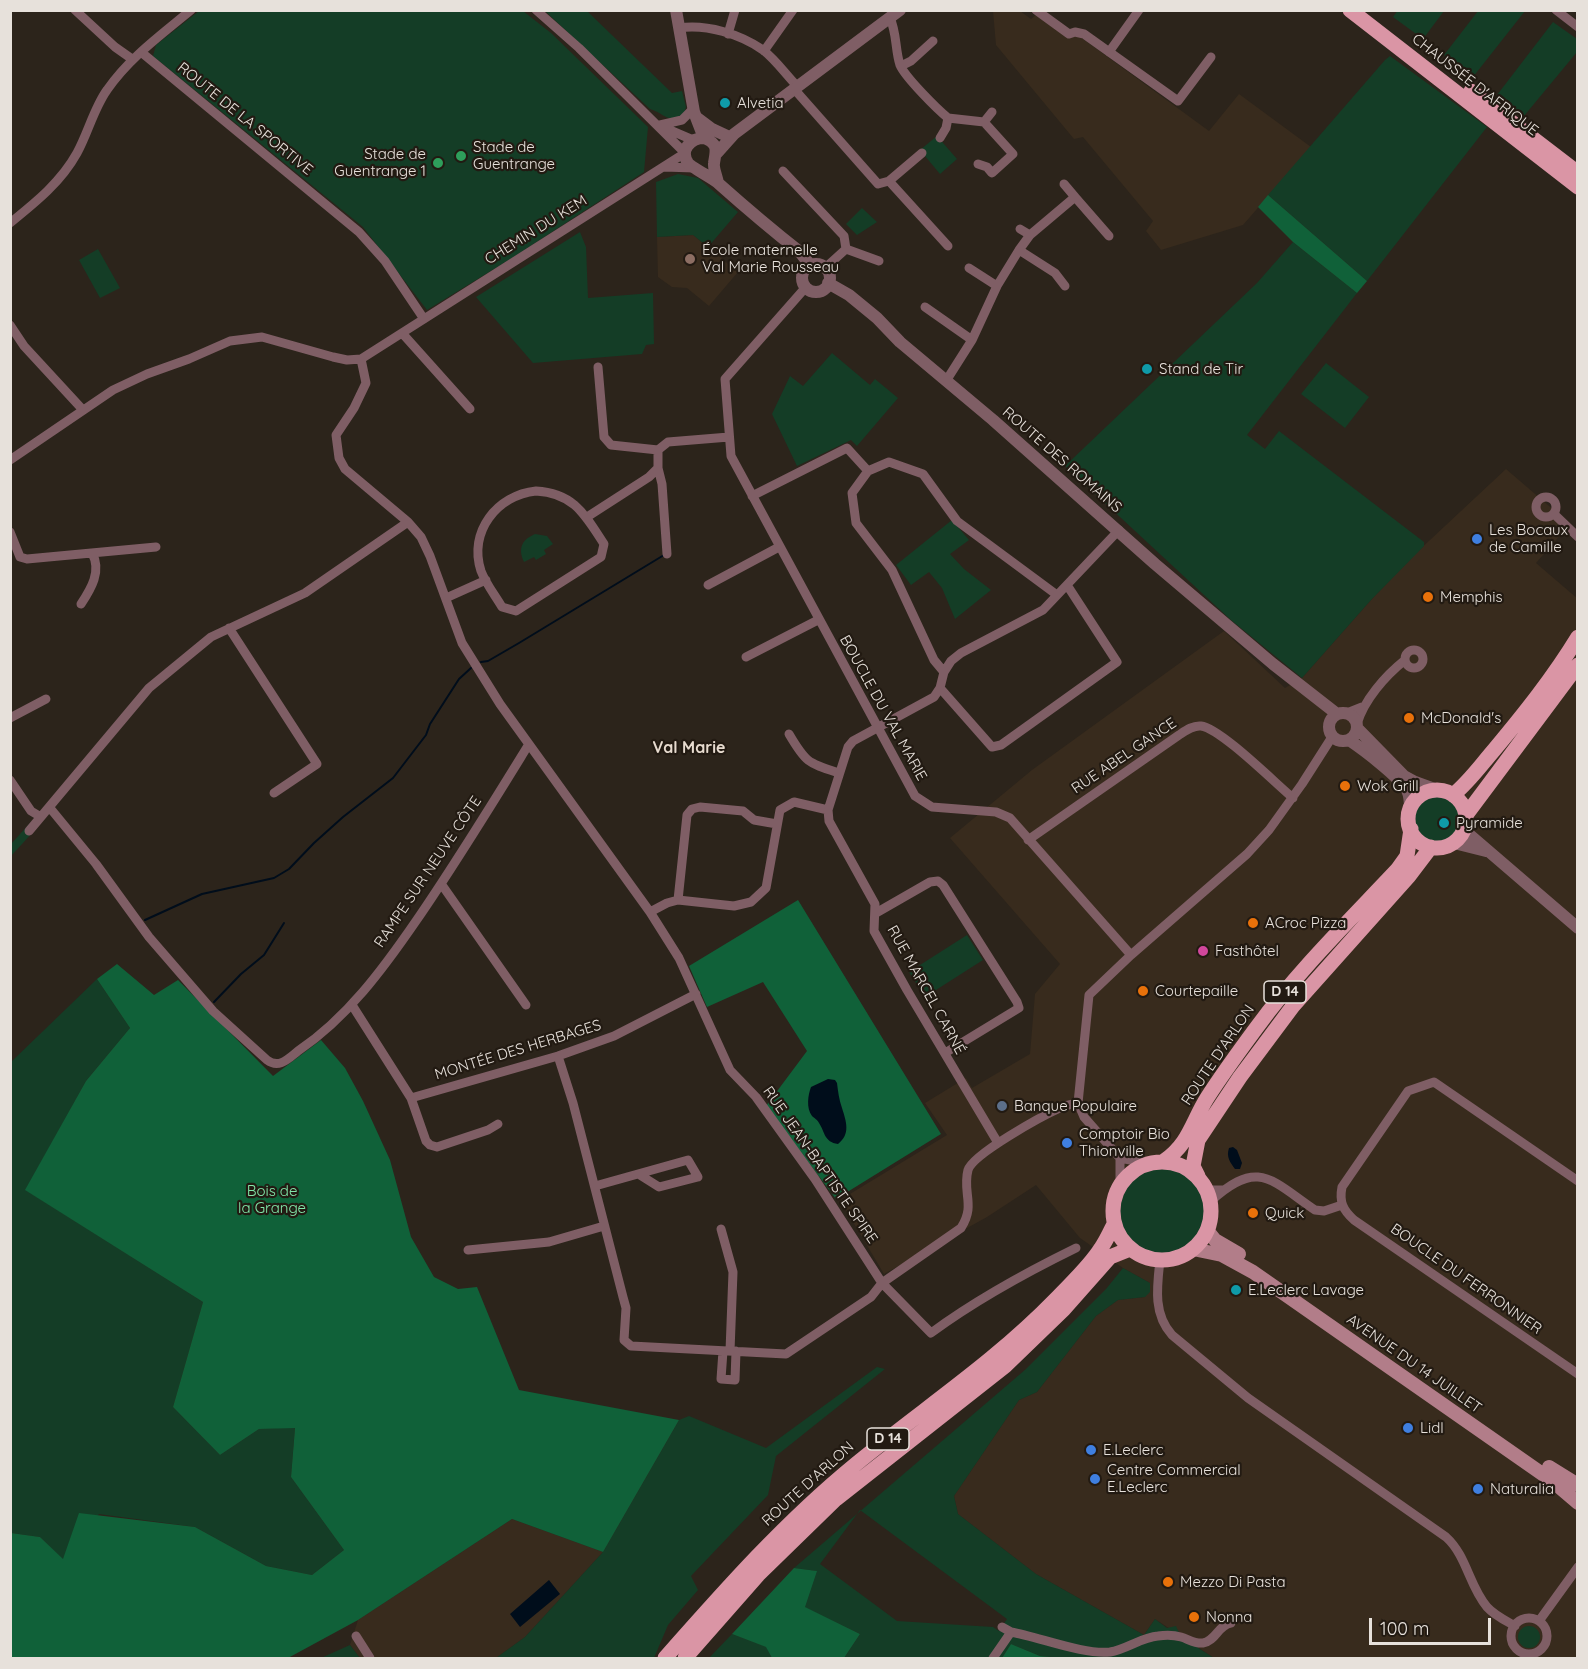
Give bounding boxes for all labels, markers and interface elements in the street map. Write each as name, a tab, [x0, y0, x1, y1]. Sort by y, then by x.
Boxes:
street label: CHAUSSÉE D'AFRIQUE	[1408, 30, 1542, 140]
street label: ROUTE DE LA SPORTIVE	[174, 59, 316, 179]
place label: Alvetia	[737, 94, 783, 112]
marker: Alvetia	[718, 96, 732, 110]
place label: Stade de Guentrange	[473, 138, 555, 173]
place label: Stade de Guentrange 1	[334, 145, 426, 180]
marker: Stade de Guentrange	[454, 149, 468, 163]
marker: Stade de Guentrange 1	[431, 156, 445, 170]
street label: CHEMIN DU KEM	[482, 191, 590, 269]
place label: École maternelle Val Marie Rousseau	[702, 241, 839, 276]
marker: École maternelle Val Marie Rousseau	[683, 252, 697, 266]
place label: Stand de Tir	[1159, 360, 1243, 378]
marker: Stand de Tir	[1140, 362, 1154, 376]
street label: ROUTE DES ROMAINS	[999, 403, 1125, 517]
place label: Les Bocaux de Camille	[1489, 521, 1568, 556]
marker: Les Bocaux de Camille	[1470, 532, 1484, 546]
place label: Memphis	[1440, 588, 1502, 606]
marker: Memphis	[1421, 590, 1435, 604]
street label: BOUCLE DU VAL MARIE	[835, 632, 931, 784]
place label: McDonald's	[1421, 709, 1501, 727]
marker: McDonald's	[1402, 711, 1416, 725]
street label: RUE ABEL GANCE	[1068, 714, 1180, 798]
district label: Val Marie	[653, 738, 725, 758]
place label: Wok Grill	[1357, 777, 1419, 795]
marker: Wok Grill	[1338, 779, 1352, 793]
street label: RAMPE SUR NEUVE CÔTE	[371, 793, 485, 951]
place label: Pyramide	[1456, 814, 1523, 832]
marker: Pyramide	[1437, 816, 1451, 830]
place label: ACroc Pizza	[1265, 914, 1346, 932]
marker: ACroc Pizza	[1246, 916, 1260, 930]
street label: RUE MARCEL CARNÉ	[883, 922, 969, 1058]
place label: Fasthôtel	[1215, 942, 1279, 960]
marker: Fasthôtel	[1196, 944, 1210, 958]
road number: D 14	[1264, 981, 1306, 1003]
place label: Courtepaille	[1155, 982, 1238, 1000]
marker: Courtepaille	[1136, 984, 1150, 998]
street label: ROUTE D'ARLON	[1178, 1001, 1258, 1109]
street label: MONTÉE DES HERBAGES	[433, 1016, 603, 1084]
street label: RUE JEAN-BAPTISTE SPIRE	[759, 1083, 881, 1247]
place label: Banque Populaire	[1014, 1097, 1137, 1115]
marker: Banque Populaire	[995, 1099, 1009, 1113]
place label: Comptoir Bio Thionville	[1079, 1125, 1170, 1160]
marker: Comptoir Bio Thionville	[1060, 1136, 1074, 1150]
park label: Bois de la Grange	[238, 1182, 306, 1217]
place label: Quick	[1265, 1204, 1304, 1222]
marker: Quick	[1246, 1206, 1260, 1220]
street label: BOUCLE DU FERRONNIER	[1387, 1220, 1545, 1338]
place label: E.Leclerc Lavage	[1248, 1281, 1364, 1299]
marker: E.Leclerc Lavage	[1229, 1283, 1243, 1297]
street label: AVENUE DU 14 JUILLET	[1343, 1311, 1485, 1417]
place label: Lidl	[1420, 1419, 1444, 1437]
marker: Lidl	[1401, 1421, 1415, 1435]
road number: D 14	[867, 1428, 909, 1450]
street label: ROUTE D'ARLON	[758, 1438, 858, 1530]
place label: E.Leclerc	[1103, 1441, 1163, 1459]
marker: E.Leclerc	[1084, 1443, 1098, 1457]
place label: Centre Commercial E.Leclerc	[1107, 1461, 1241, 1496]
marker: Centre Commercial E.Leclerc	[1088, 1472, 1102, 1486]
place label: Naturalia	[1490, 1480, 1554, 1498]
marker: Naturalia	[1471, 1482, 1485, 1496]
place label: Mezzo Di Pasta	[1180, 1573, 1286, 1591]
marker: Mezzo Di Pasta	[1161, 1575, 1175, 1589]
scale bar	[1372, 1606, 1494, 1644]
place label: Nonna	[1206, 1608, 1252, 1626]
marker: Nonna	[1187, 1610, 1201, 1624]
text: 100 m	[1380, 1617, 1429, 1640]

